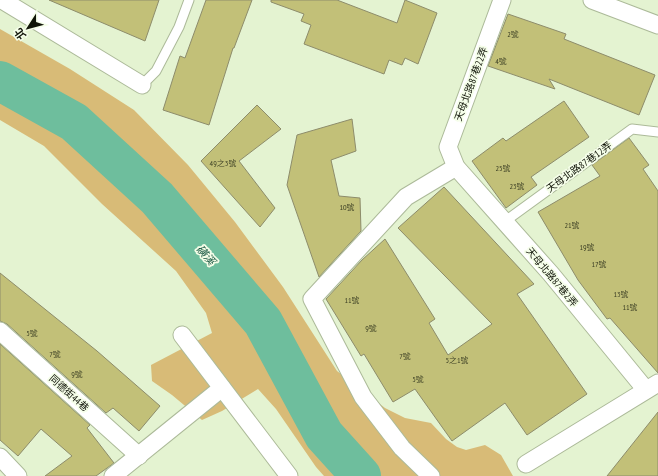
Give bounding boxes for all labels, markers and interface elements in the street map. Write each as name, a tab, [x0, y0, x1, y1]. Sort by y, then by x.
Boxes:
north arrow	[8, 8, 48, 48]
text: 北	[11, 25, 29, 42]
house number: 2號	[507, 29, 519, 39]
street label: 天母北路87巷22弄	[452, 45, 490, 123]
house number: 4號	[495, 56, 507, 66]
street label: 天母北路87巷12弄	[544, 139, 614, 195]
house number: 49之3號	[210, 158, 236, 168]
house number: 25號	[495, 163, 511, 173]
house number: 23號	[509, 181, 525, 191]
house number: 10號	[339, 202, 355, 212]
house number: 21號	[564, 220, 580, 230]
water label: 磺溪	[194, 242, 220, 269]
house number: 19號	[579, 242, 595, 252]
street label: 天母北路87巷2弄	[523, 245, 581, 309]
house number: 17號	[591, 259, 607, 269]
house number: 13號	[613, 289, 629, 299]
house number: 11號	[344, 295, 360, 305]
house number: 11號	[622, 302, 638, 312]
house number: 9號	[365, 323, 377, 333]
house number: 5號	[26, 328, 38, 338]
house number: 7號	[49, 349, 61, 359]
house number: 7號	[399, 351, 411, 361]
house number: 5之1號	[445, 355, 469, 365]
house number: 9號	[71, 369, 83, 379]
street label: 同德街44巷	[46, 372, 92, 414]
house number: 5號	[412, 374, 424, 384]

